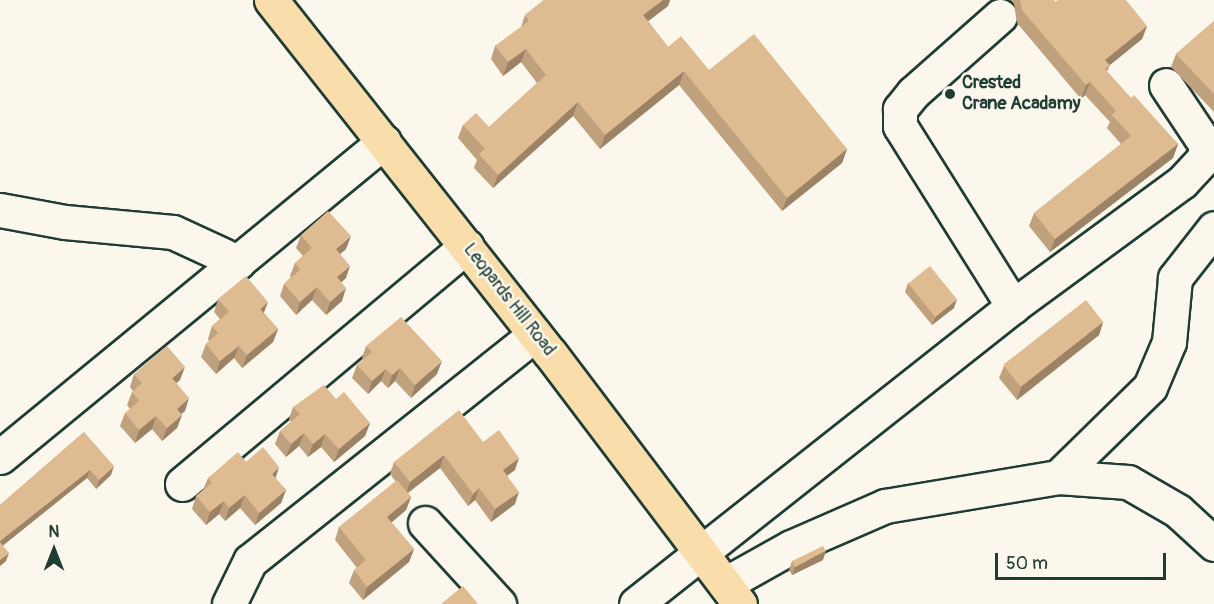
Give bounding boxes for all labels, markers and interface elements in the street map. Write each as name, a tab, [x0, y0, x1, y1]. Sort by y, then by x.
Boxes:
place label: Crested Crane Acadamy	[962, 73, 1080, 116]
marker: Crested Crane Acadamy	[943, 87, 957, 101]
street label: Leopards Hill Road	[458, 239, 560, 361]
north arrow	[24, 520, 84, 580]
text: N	[49, 522, 59, 542]
scale bar	[998, 541, 1169, 579]
text: 50 m	[1006, 552, 1048, 575]

